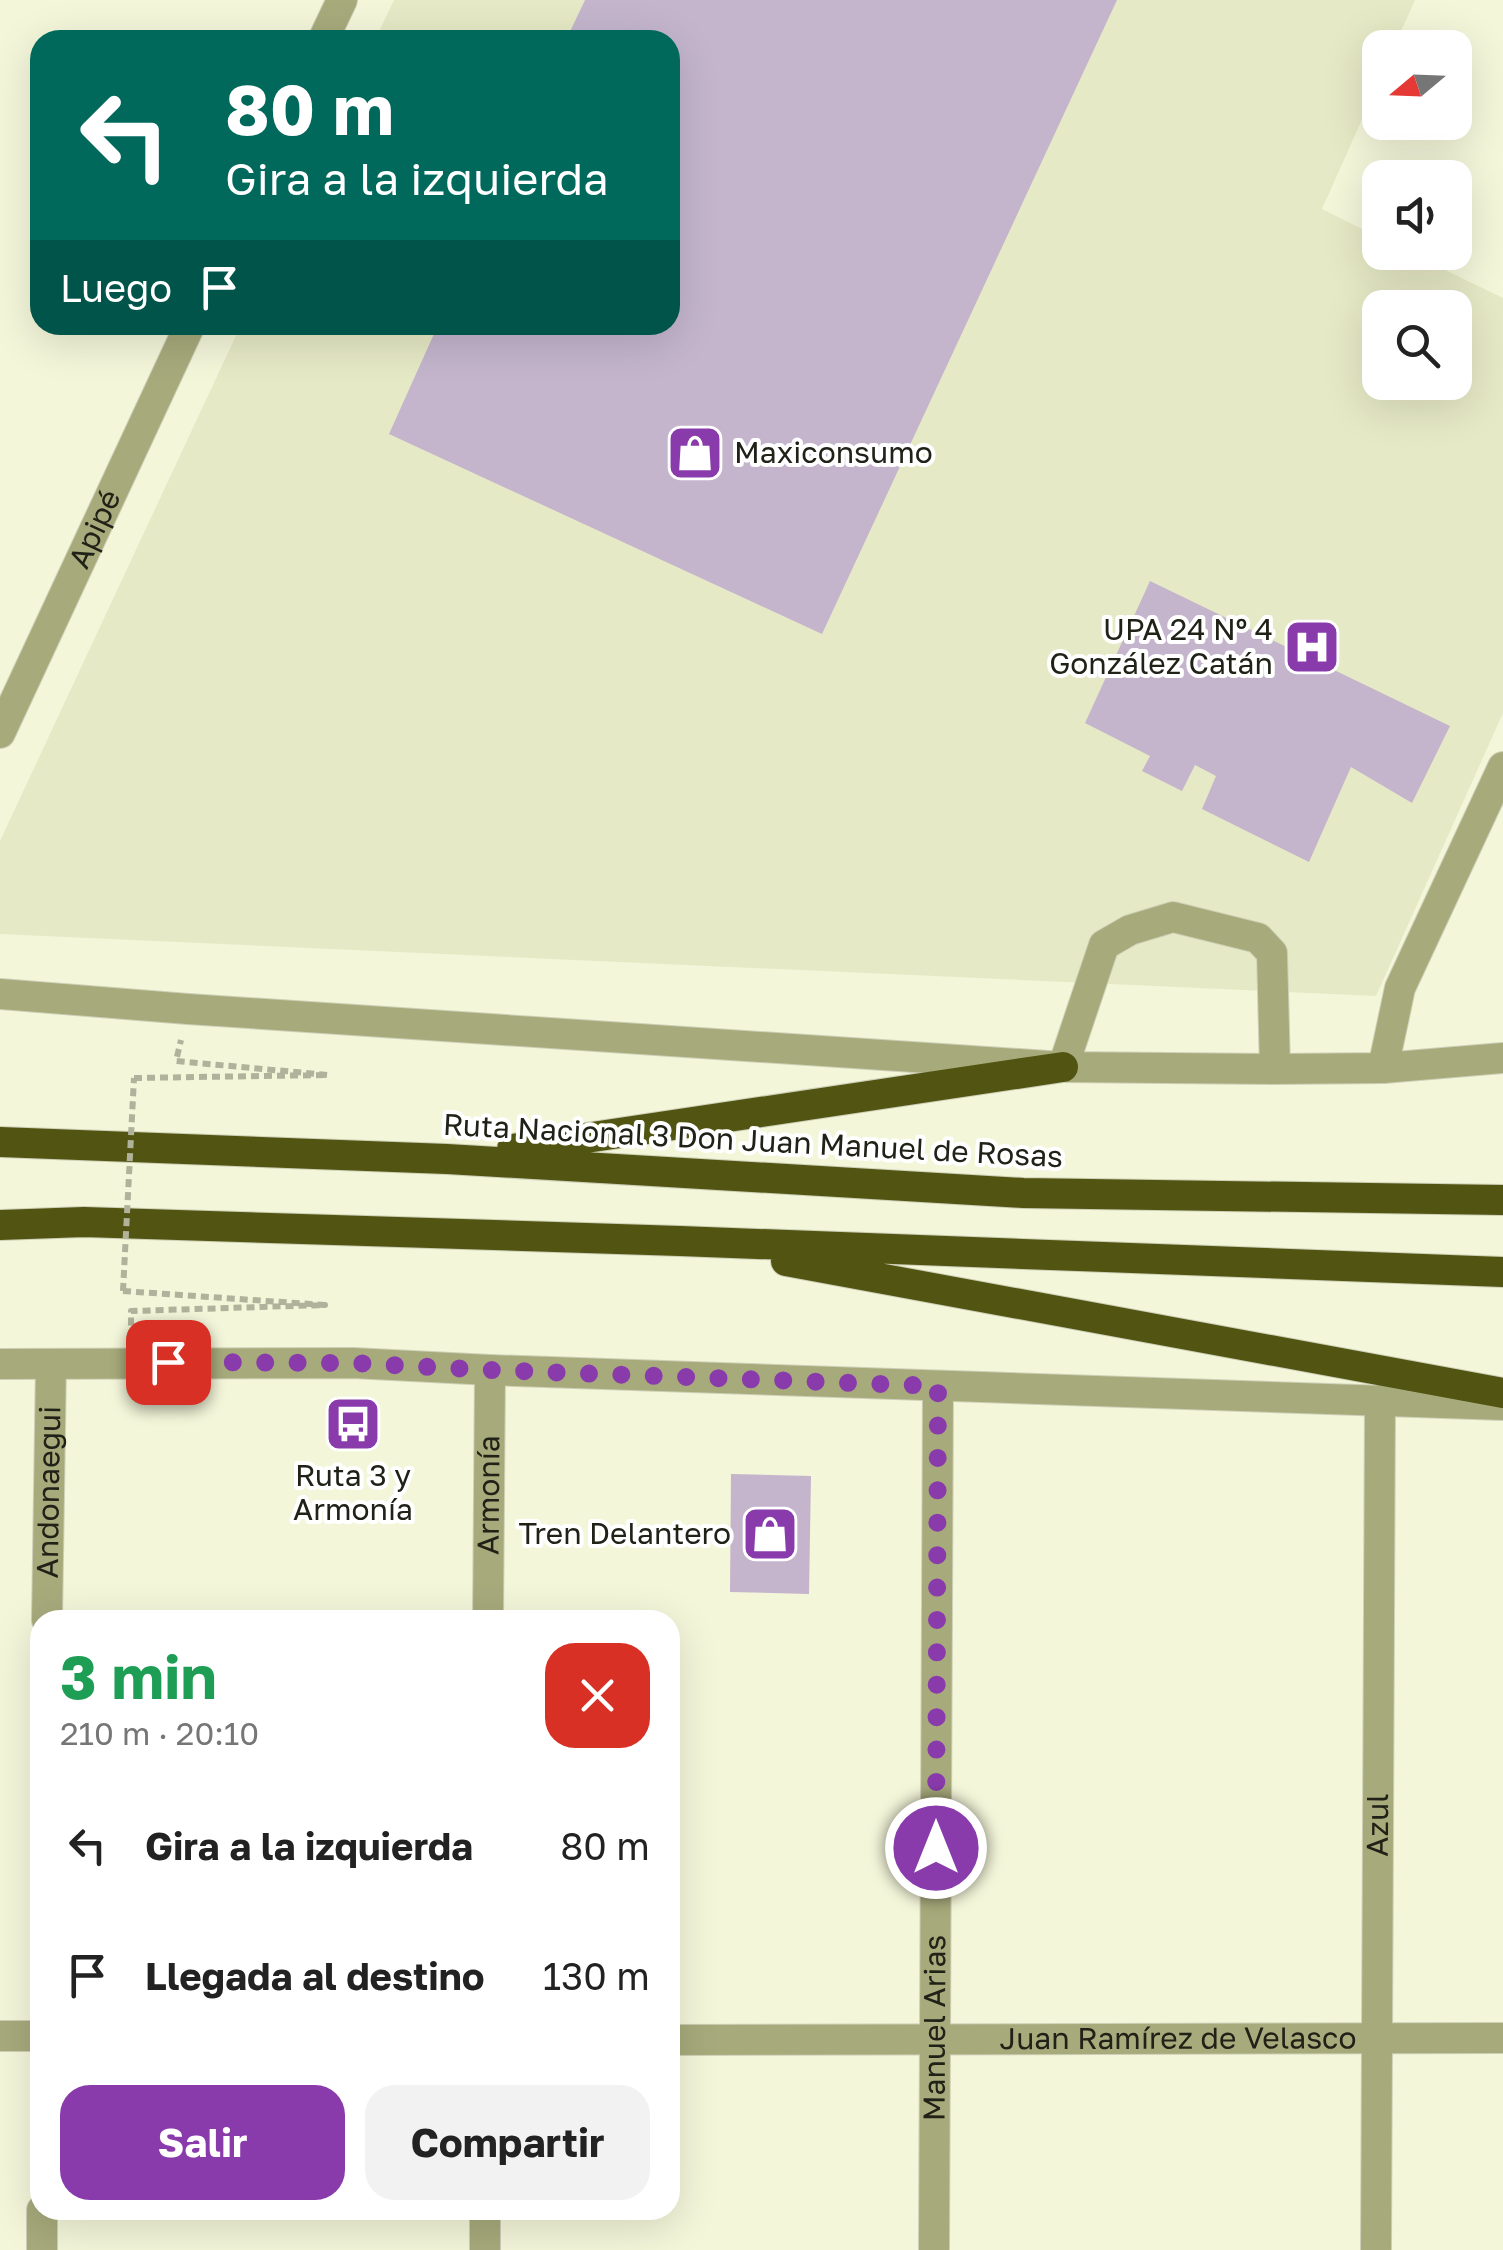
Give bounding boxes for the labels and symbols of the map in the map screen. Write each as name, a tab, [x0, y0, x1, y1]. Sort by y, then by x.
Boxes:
north arrow	[1362, 30, 1472, 140]
shop icon: Maxiconsumo	[665, 423, 725, 483]
place label: Maxiconsumo	[734, 434, 933, 470]
street label: Apipé	[60, 484, 128, 574]
place label: UPA 24 Nº 4 González Catán	[1049, 611, 1273, 681]
hospital icon: UPA 24 Nº 4 González Catán	[1282, 617, 1342, 677]
street label: Ruta Nacional 3 Don Juan Manuel de Rosas	[442, 1106, 1064, 1174]
pin	[126, 1320, 211, 1405]
bus stop icon: Ruta 3 y Armonía	[323, 1394, 383, 1454]
street label: Andonaegui	[29, 1405, 67, 1579]
street label: Armonía	[470, 1435, 506, 1555]
place label: Ruta 3 y Armonía	[293, 1457, 413, 1527]
shop icon: Tren Delantero	[740, 1504, 800, 1564]
place label: Tren Delantero	[518, 1515, 731, 1551]
street label: Azul	[1359, 1793, 1395, 1857]
position arrow	[884, 1796, 988, 1900]
street label: Manuel Arias	[916, 1935, 952, 2121]
street label: Juan Ramírez de Velasco	[999, 2019, 1356, 2056]

